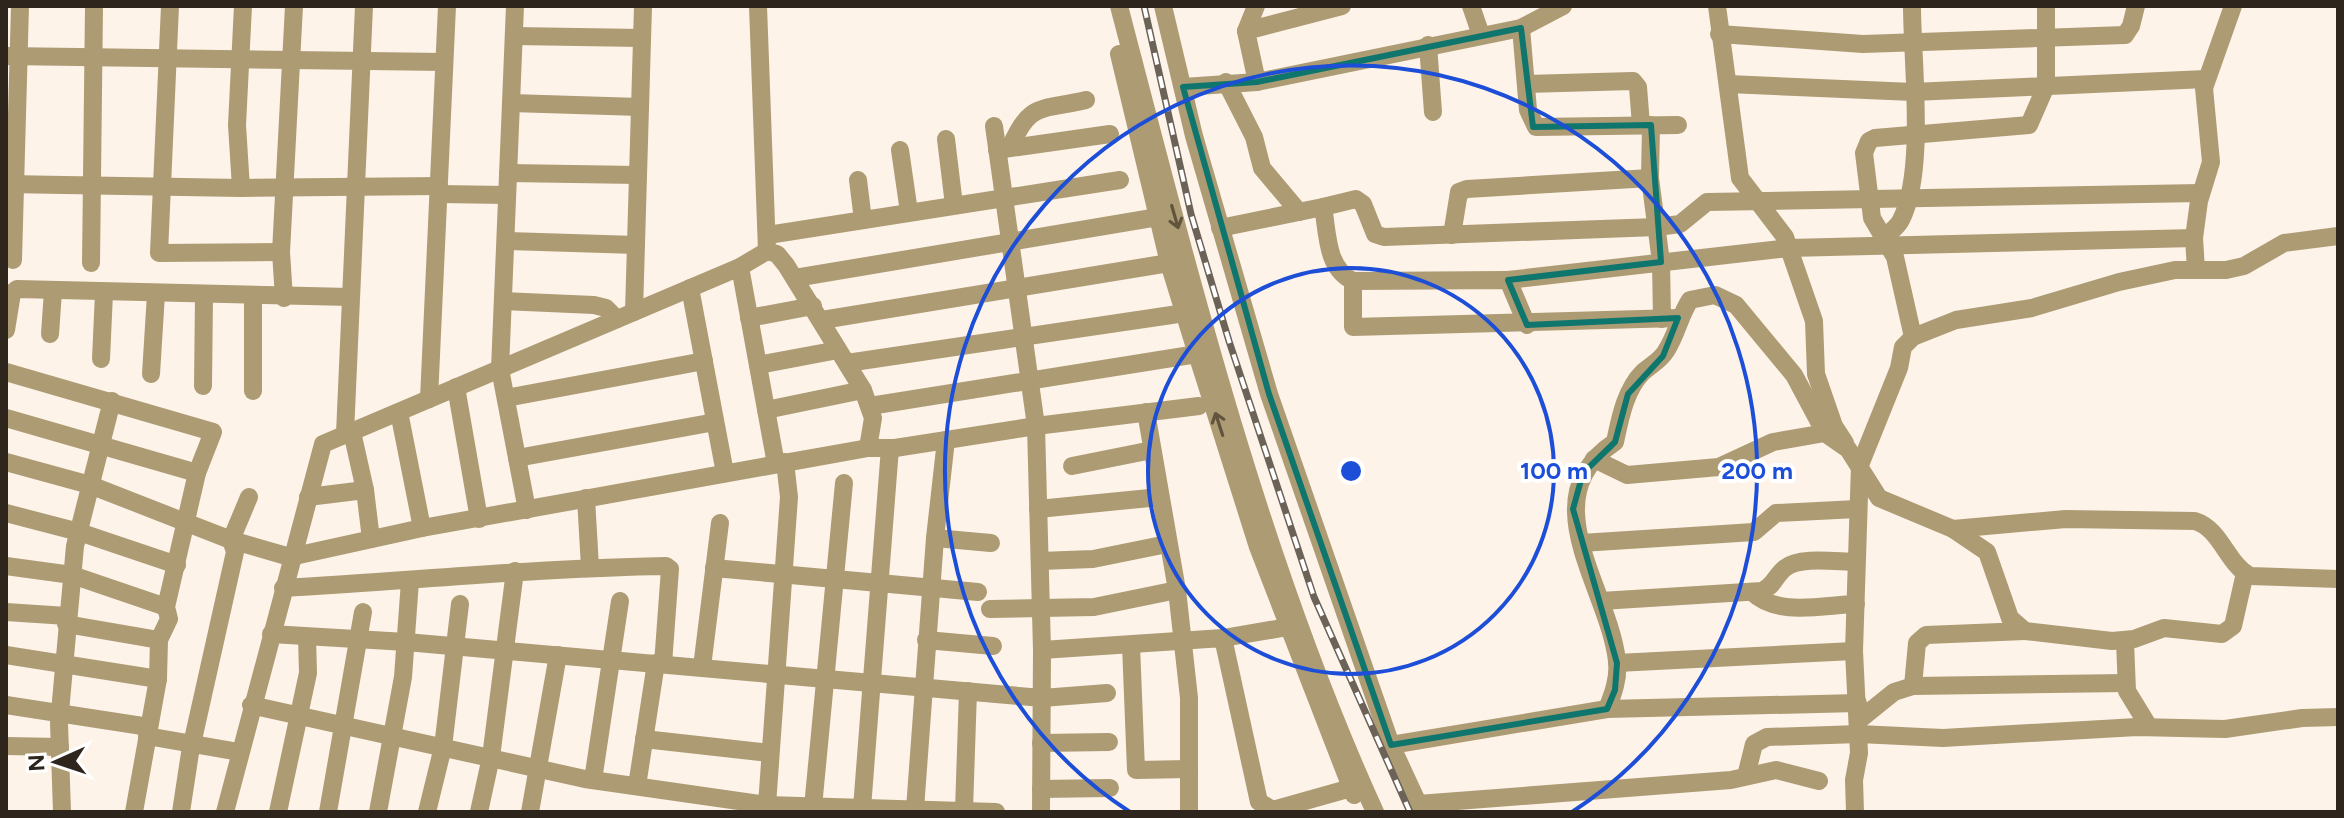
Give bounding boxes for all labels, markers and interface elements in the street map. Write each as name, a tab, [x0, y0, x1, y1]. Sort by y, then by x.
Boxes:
one-way arrow	[1168, 203, 1183, 229]
one-way arrow	[1211, 411, 1226, 437]
text: 100 m	[1520, 456, 1588, 485]
text: 200 m	[1721, 456, 1793, 485]
centre of rings	[1337, 457, 1365, 485]
north arrow	[16, 722, 96, 802]
text: N	[23, 754, 50, 772]

